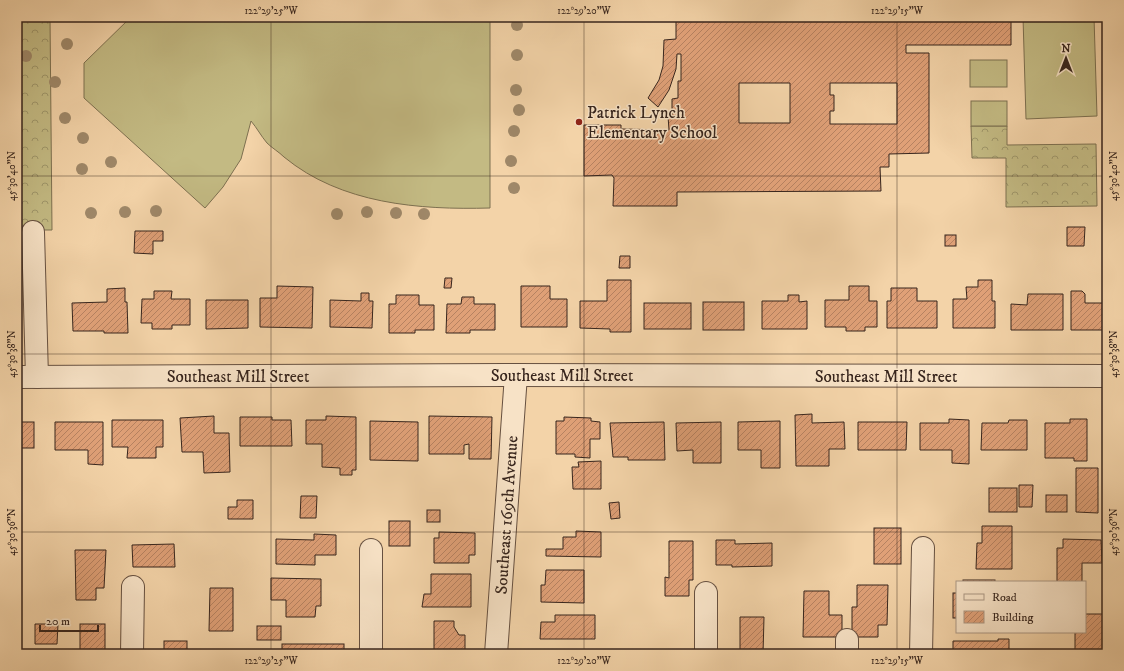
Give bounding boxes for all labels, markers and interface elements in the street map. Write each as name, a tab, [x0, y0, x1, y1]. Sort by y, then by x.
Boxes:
text: 122°29'25"W	[244, 5, 298, 17]
text: 122°29'20"W	[557, 5, 612, 17]
text: 122°29'15"W	[871, 5, 924, 17]
north arrow	[1046, 38, 1086, 78]
text: N	[1061, 42, 1071, 56]
place label: Patrick Lynch Elementary School	[587, 102, 717, 144]
marker: Patrick Lynch Elementary School	[574, 117, 584, 127]
text: 45°30'40"N	[6, 151, 18, 201]
text: 45°30'40"N	[1108, 151, 1120, 201]
text: 45°30'38"N	[6, 330, 18, 378]
text: 45°30'38"N	[1108, 330, 1120, 378]
street label: Southeast Mill Street	[491, 365, 634, 387]
street label: Southeast Mill Street	[167, 366, 310, 388]
street label: Southeast Mill Street	[815, 366, 958, 388]
street label: Southeast 169th Avenue	[490, 435, 524, 595]
text: 45°30'36"N	[6, 508, 18, 556]
text: 45°30'36"N	[1108, 508, 1120, 556]
legend	[956, 581, 1086, 633]
text: Road	[992, 590, 1017, 605]
scale bar	[40, 607, 98, 633]
text: Building	[992, 610, 1033, 625]
text: 20 m	[46, 614, 70, 629]
text: 122°29'25"W	[244, 655, 298, 667]
text: 122°29'20"W	[557, 655, 612, 667]
text: 122°29'15"W	[871, 655, 924, 667]

